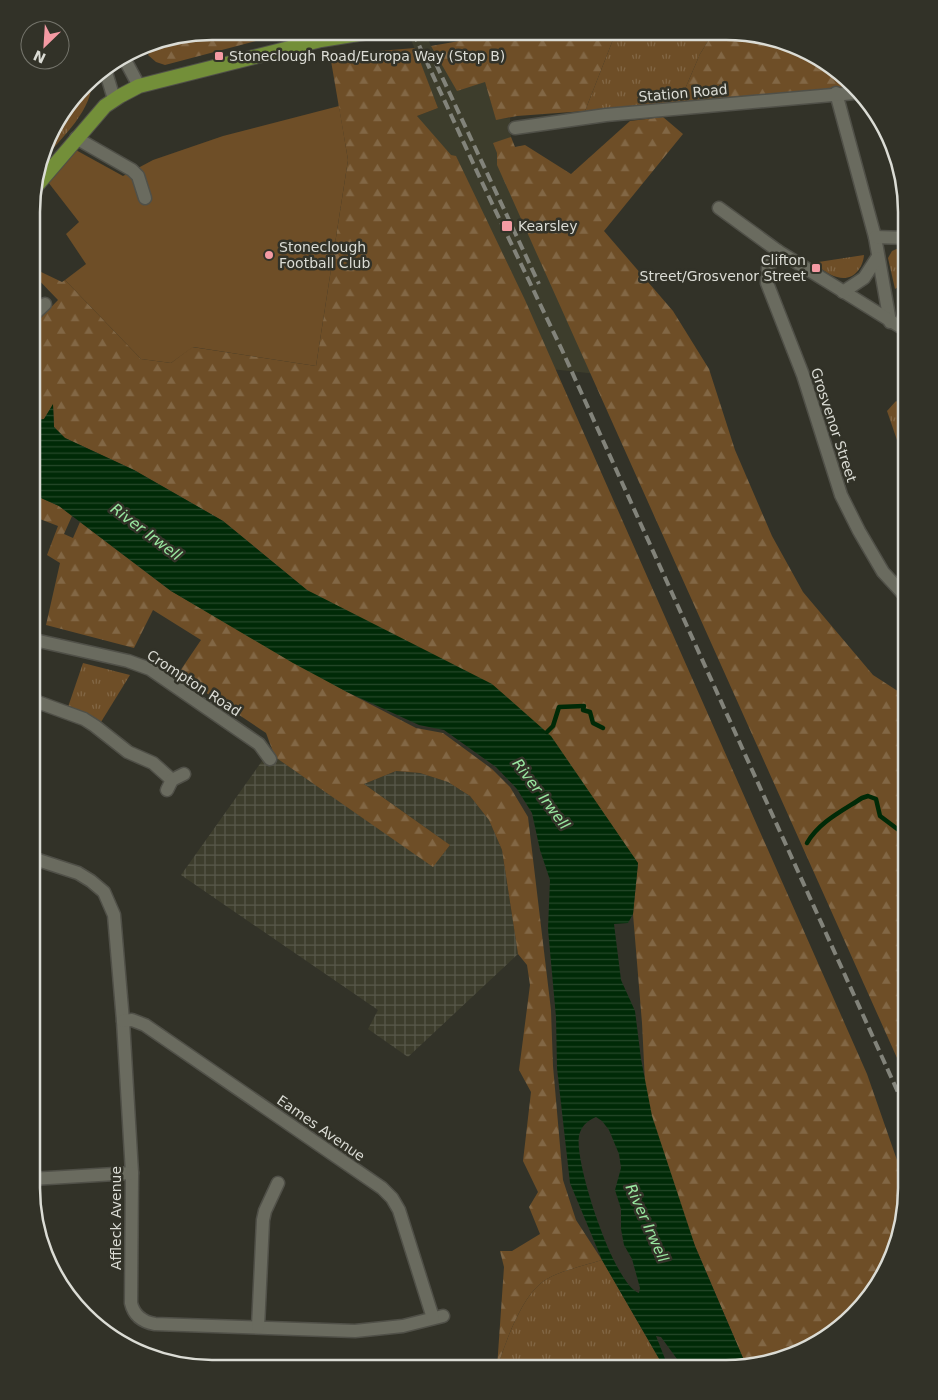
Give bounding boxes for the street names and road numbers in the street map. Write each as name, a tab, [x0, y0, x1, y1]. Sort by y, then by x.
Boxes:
street label: Station Road	[638, 81, 728, 105]
street label: Grosvenor Street	[808, 366, 860, 485]
street label: Crompton Road	[144, 647, 244, 719]
street label: Eames Avenue	[274, 1092, 368, 1164]
street label: Affleck Avenue	[108, 1166, 124, 1270]

